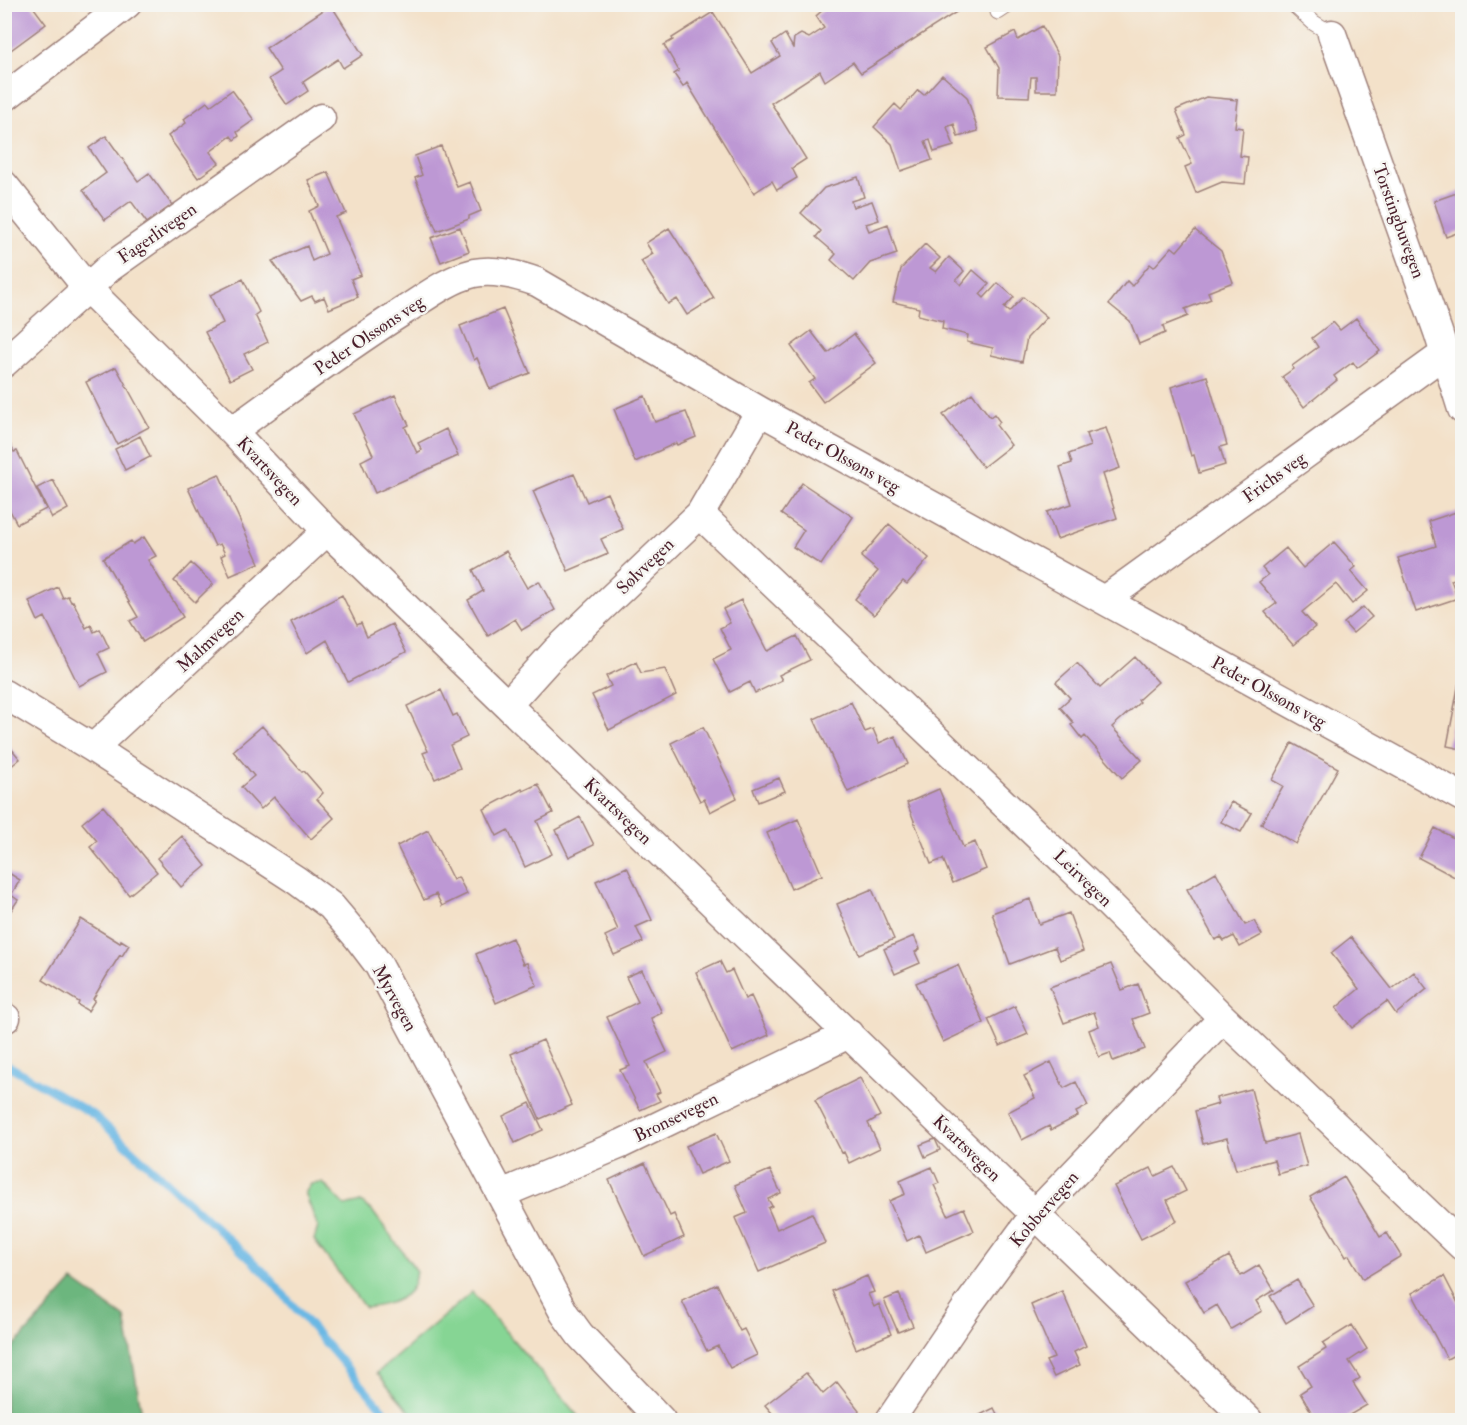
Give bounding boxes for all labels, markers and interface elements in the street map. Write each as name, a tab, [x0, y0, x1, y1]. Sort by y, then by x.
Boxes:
street label: Torstingbuvegen	[1367, 161, 1430, 282]
street label: Fagerlivegen	[113, 198, 201, 269]
street label: Peder Olssøns veg	[310, 290, 430, 381]
street label: Peder Olssøns veg	[781, 416, 905, 499]
street label: Kvartsvegen	[232, 432, 308, 511]
street label: Frichs veg	[1238, 446, 1311, 508]
street label: Sølvvegen	[612, 533, 679, 600]
street label: Malmvegen	[172, 603, 249, 677]
street label: Peder Olssøns veg	[1207, 651, 1331, 734]
street label: Kvartsvegen	[579, 773, 657, 850]
street label: Leirvegen	[1048, 845, 1117, 912]
street label: Myrvegen	[367, 961, 422, 1036]
street label: Bronsevegen	[630, 1087, 722, 1148]
street label: Kvartsvegen	[928, 1110, 1006, 1187]
street label: Kobbervegen	[1005, 1166, 1084, 1252]

